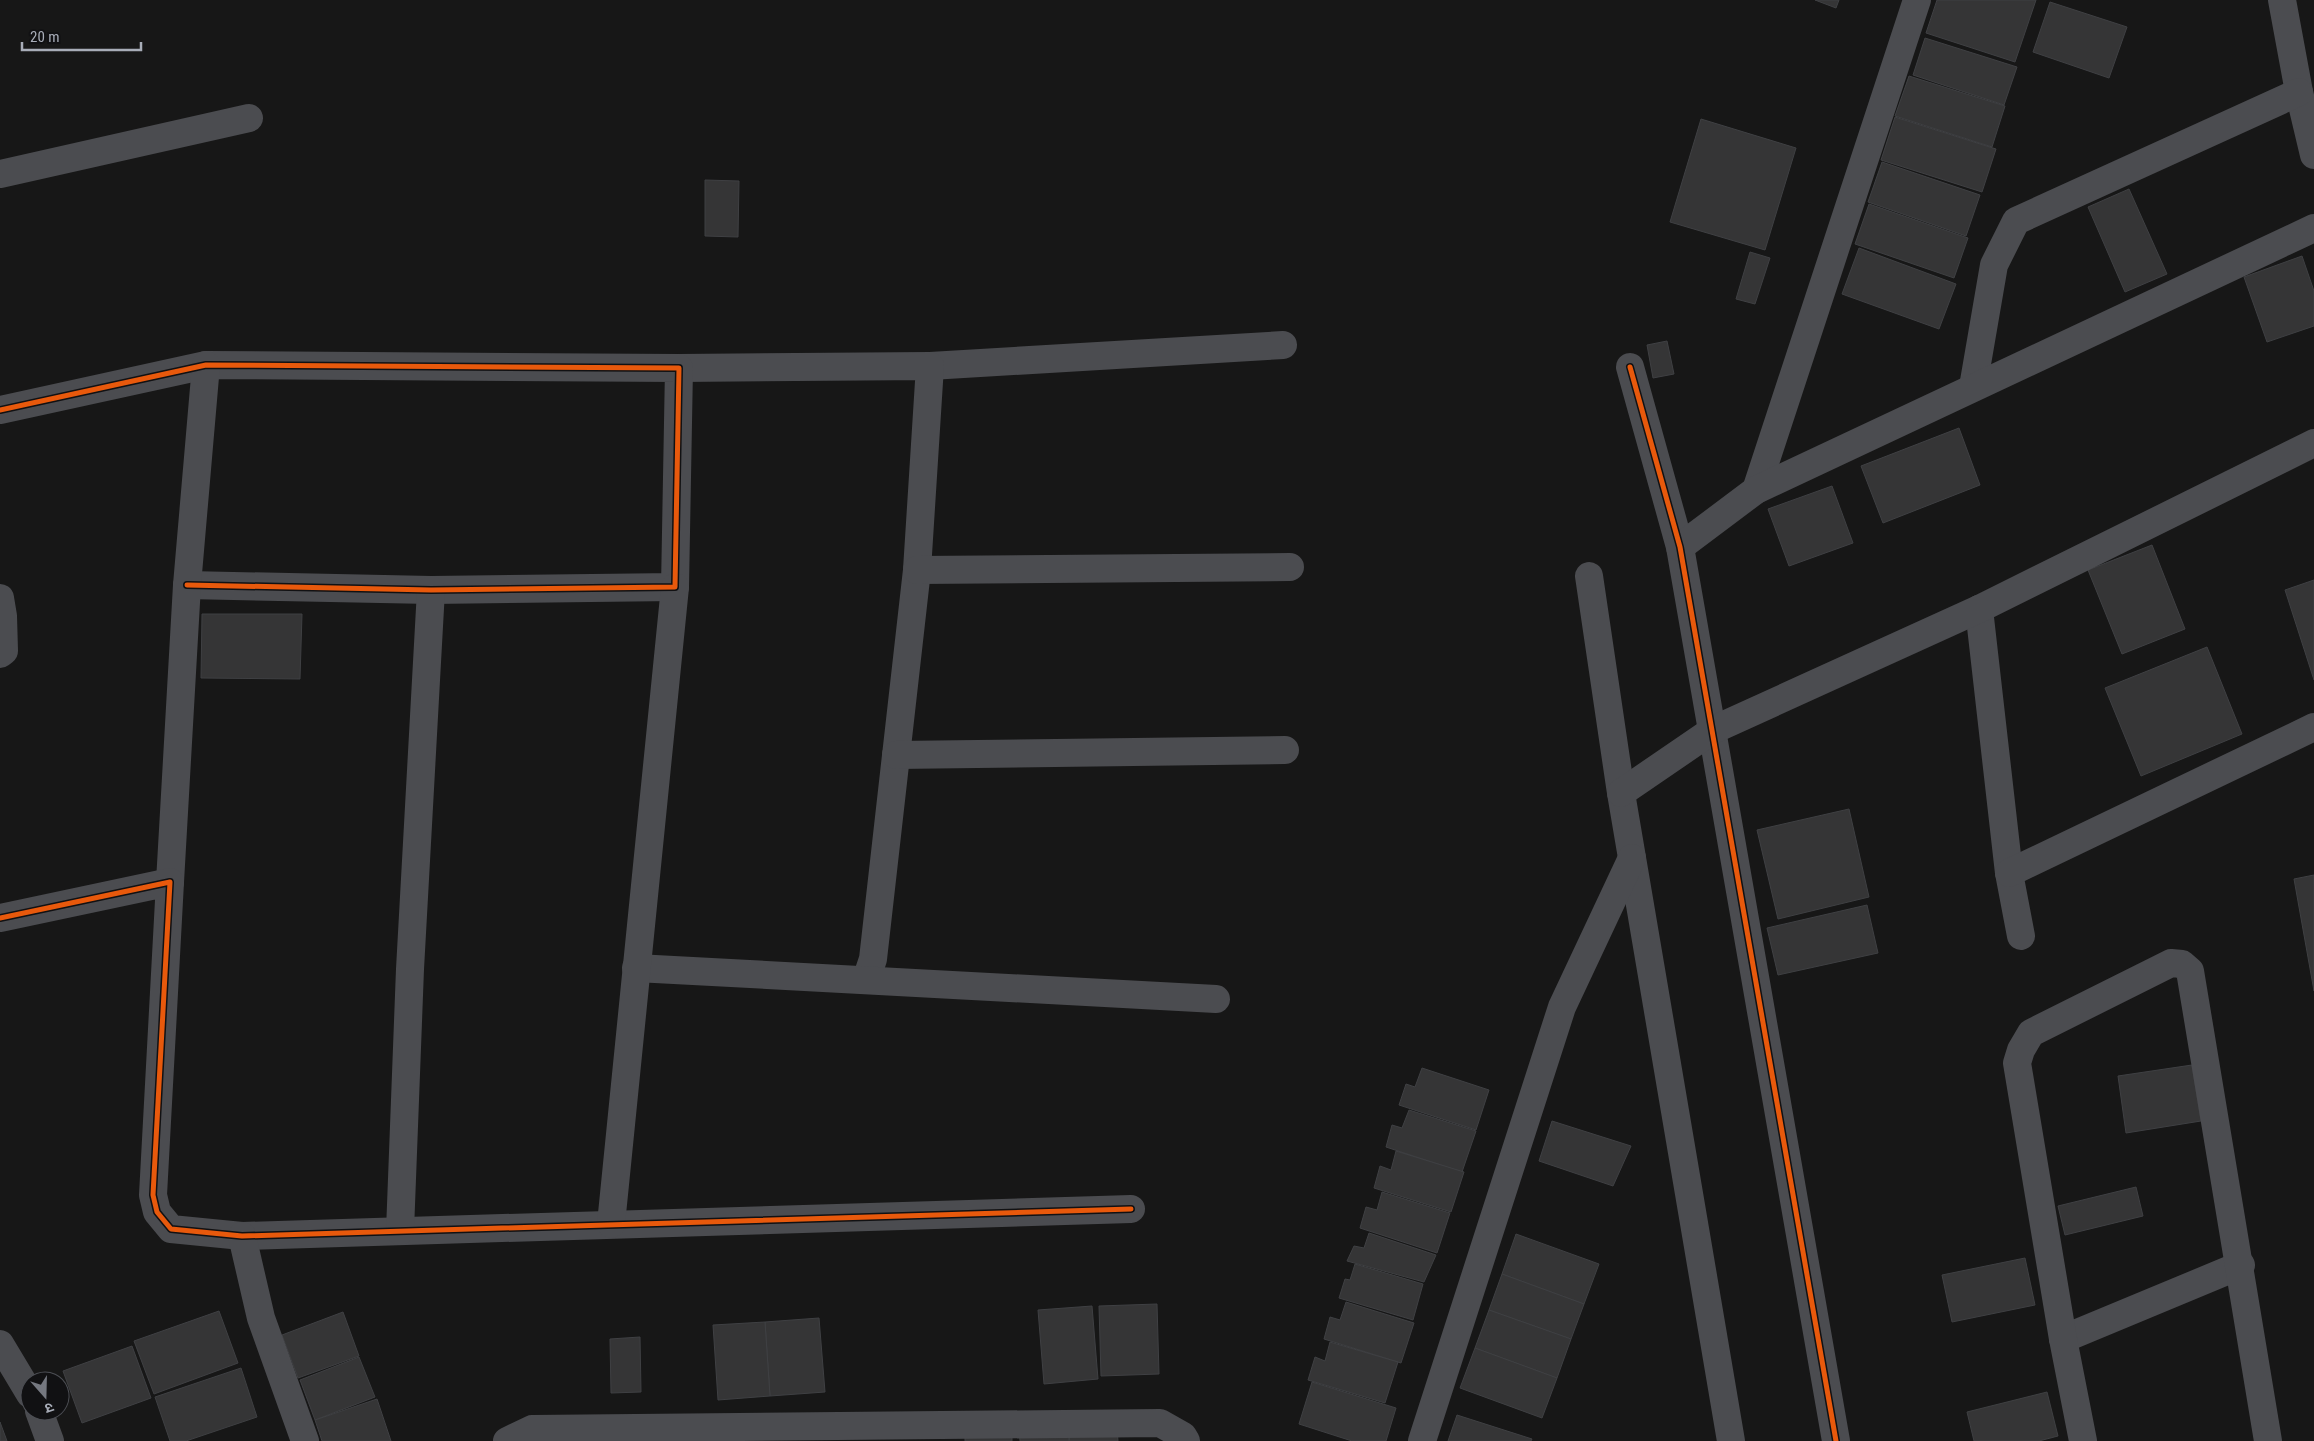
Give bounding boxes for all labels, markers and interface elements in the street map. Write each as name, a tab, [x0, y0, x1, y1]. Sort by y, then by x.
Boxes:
scale bar	[22, 20, 141, 52]
text: 20 m	[30, 28, 60, 46]
north arrow	[20, 1371, 70, 1421]
text: उ	[42, 1399, 56, 1417]

